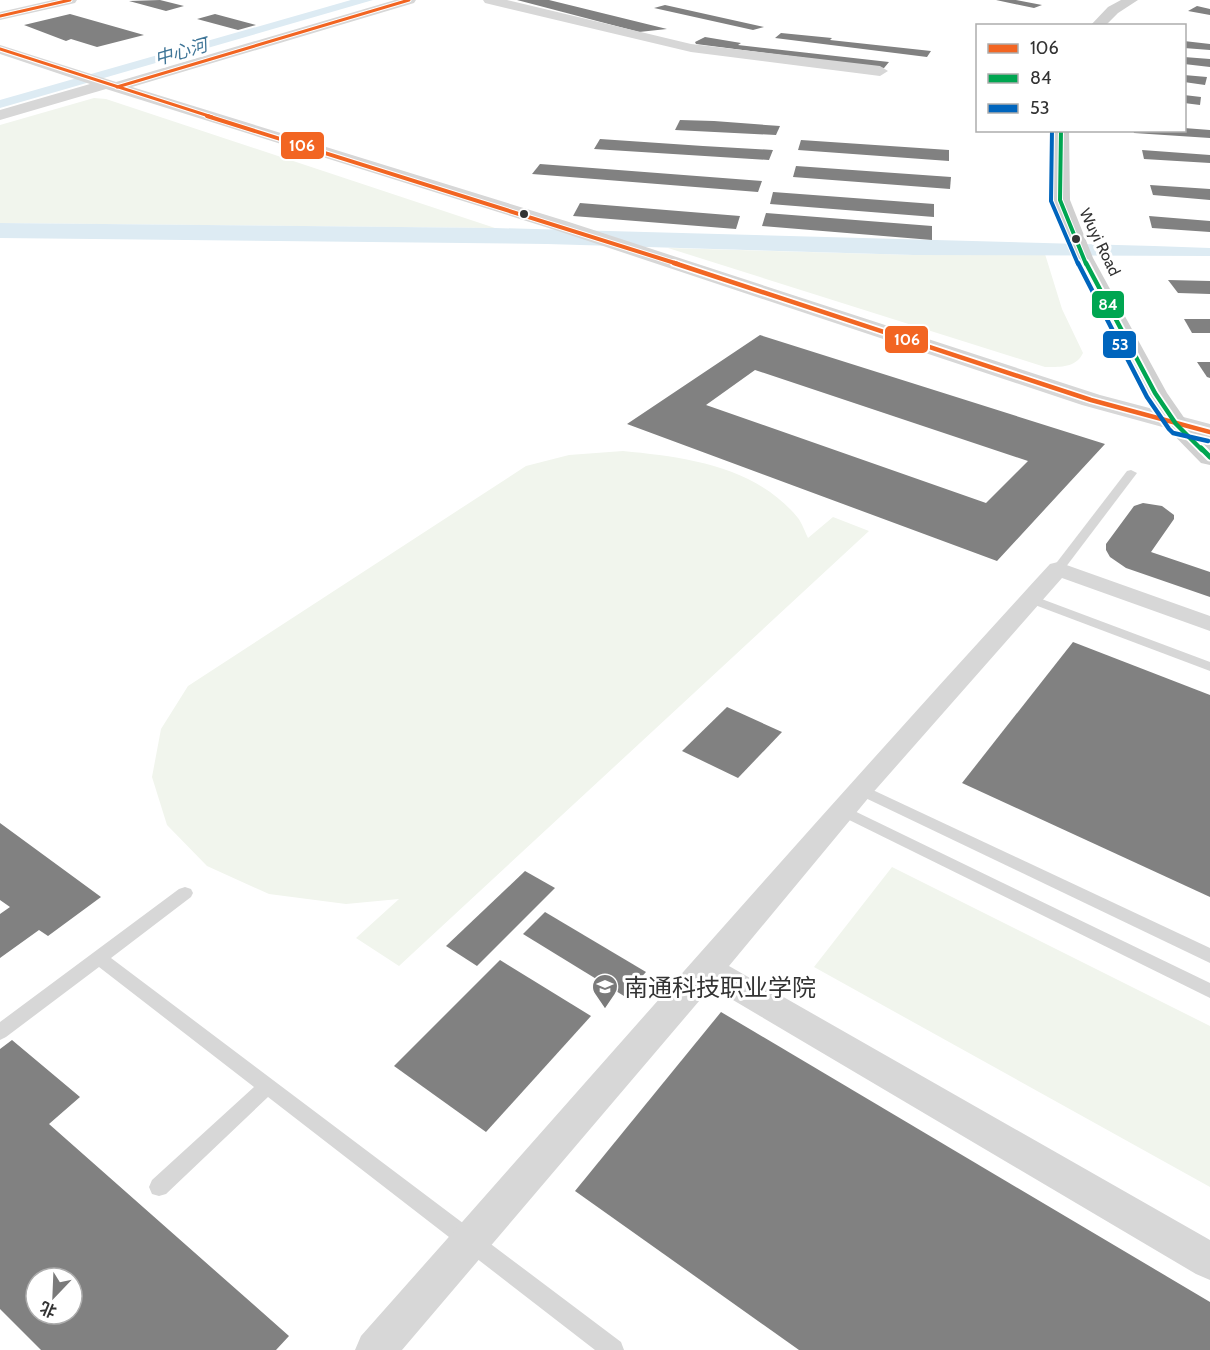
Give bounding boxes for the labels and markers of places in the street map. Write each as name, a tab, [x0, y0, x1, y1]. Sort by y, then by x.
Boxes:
unlabelled marker	[518, 208, 530, 220]
unlabelled marker	[1070, 233, 1082, 245]
school or university icon: 南通科技职业学院	[590, 972, 620, 1010]
place label: 南通科技职业学院	[624, 973, 816, 1002]

